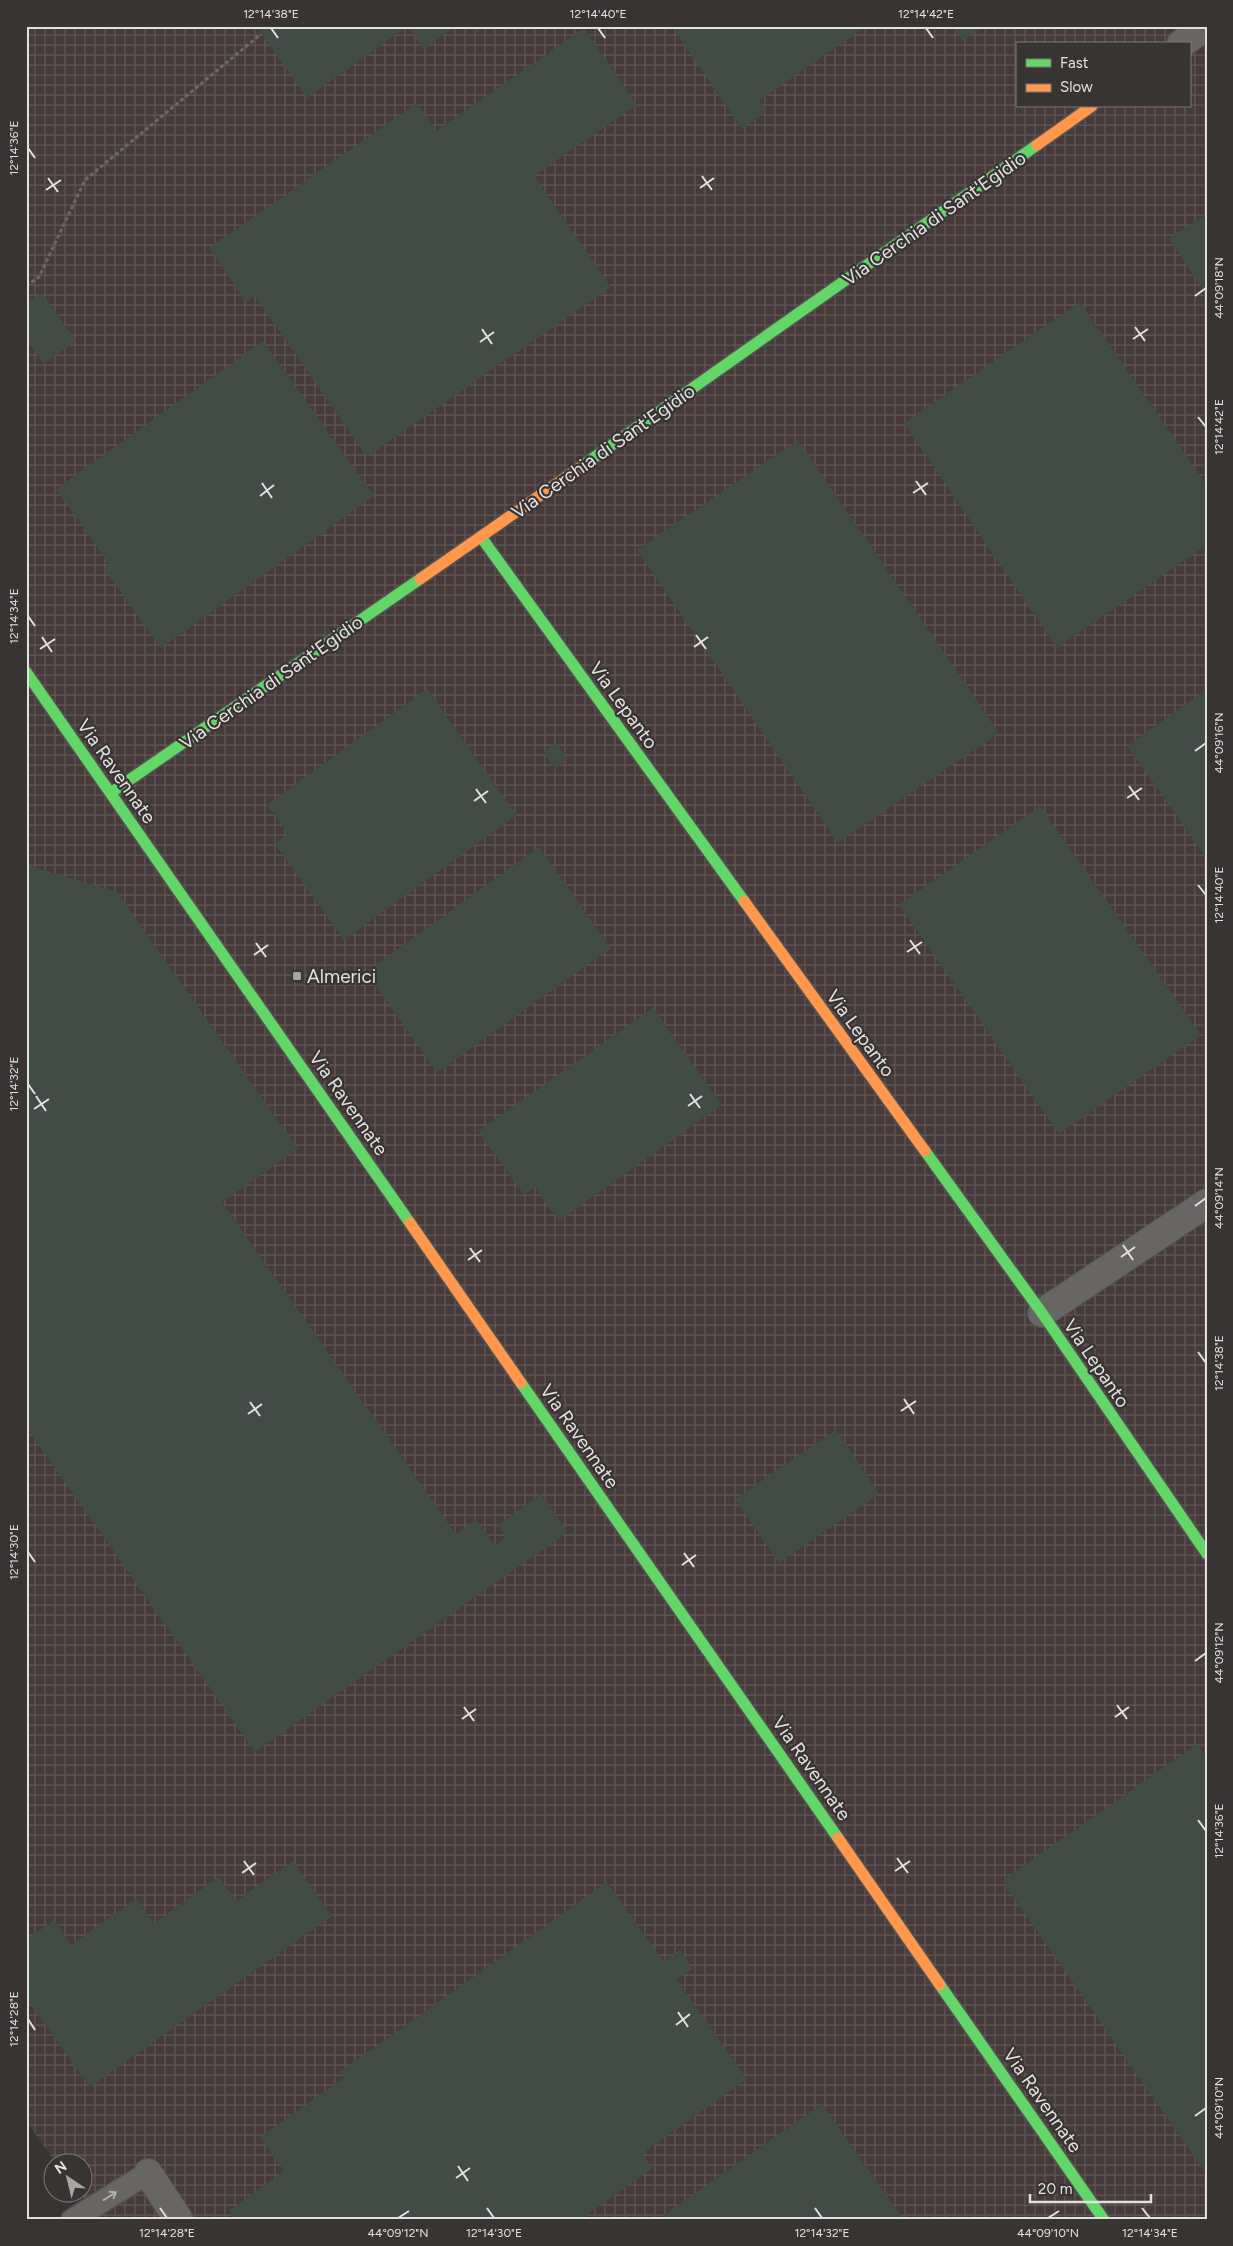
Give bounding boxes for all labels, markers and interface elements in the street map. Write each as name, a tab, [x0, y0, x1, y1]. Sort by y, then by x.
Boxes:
text: 12°14'38"E	[243, 7, 299, 21]
text: 12°14'40"E	[570, 7, 627, 21]
text: 12°14'42"E	[898, 7, 954, 21]
legend	[1016, 42, 1190, 108]
text: Fast	[1060, 54, 1089, 72]
text: Slow	[1060, 78, 1093, 96]
text: 12°14'36"E	[7, 120, 21, 176]
street label: Via Cerchia di Sant'Egidio	[838, 146, 1030, 291]
text: 44°09'18"N	[1212, 257, 1226, 319]
street label: Via Cerchia di Sant'Egidio	[507, 379, 699, 524]
text: 12°14'42"E	[1212, 399, 1226, 455]
text: 12°14'34"E	[7, 588, 21, 644]
street label: Via Cerchia di Sant'Egidio	[175, 610, 367, 755]
street label: Via Lepanto	[584, 657, 663, 753]
text: 44°09'16"N	[1212, 712, 1226, 774]
street label: Via Ravennate	[72, 715, 161, 828]
text: 12°14'40"E	[1212, 867, 1226, 924]
place label: Almerici	[307, 965, 376, 988]
marker: Almerici	[291, 970, 303, 982]
street label: Via Lepanto	[821, 985, 900, 1081]
street label: Via Ravennate	[304, 1047, 393, 1160]
text: 12°14'32"E	[7, 1056, 21, 1112]
text: 44°09'14"N	[1212, 1167, 1226, 1229]
street label: Via Lepanto	[1059, 1315, 1135, 1412]
text: 12°14'38"E	[1212, 1335, 1226, 1391]
street label: Via Ravennate	[535, 1380, 624, 1493]
text: 12°14'30"E	[7, 1524, 21, 1580]
text: 44°09'12"N	[1212, 1622, 1226, 1684]
street label: Via Ravennate	[767, 1712, 856, 1825]
text: 12°14'36"E	[1212, 1803, 1226, 1859]
text: 12°14'28"E	[7, 1991, 21, 2047]
street label: Via Ravennate	[998, 2044, 1087, 2157]
text: 44°09'10"N	[1212, 2077, 1226, 2139]
north arrow	[42, 2154, 92, 2204]
text: N	[52, 2158, 70, 2178]
scale bar	[1030, 2171, 1152, 2203]
text: 20 m	[1038, 2180, 1072, 2198]
one-way arrow	[103, 2191, 117, 2202]
text: 12°14'28"E	[139, 2226, 195, 2240]
text: 44°09'12"N	[367, 2226, 429, 2240]
text: 12°14'30"E	[466, 2226, 522, 2240]
text: 12°14'32"E	[794, 2226, 850, 2240]
text: 44°09'10"N	[1017, 2226, 1079, 2240]
text: 12°14'34"E	[1122, 2226, 1178, 2240]

